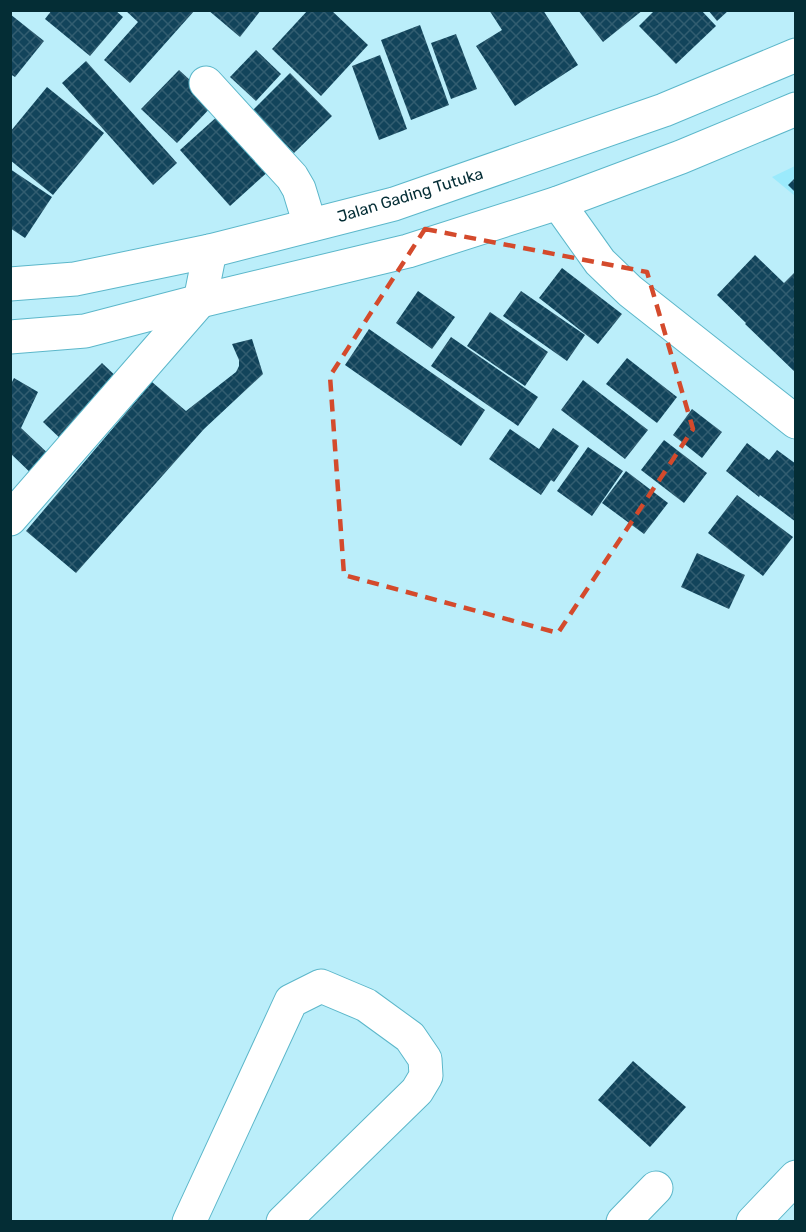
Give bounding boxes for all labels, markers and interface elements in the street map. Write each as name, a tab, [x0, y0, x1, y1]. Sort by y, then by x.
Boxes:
street label: Jalan Gading Tutuka	[335, 164, 485, 226]

